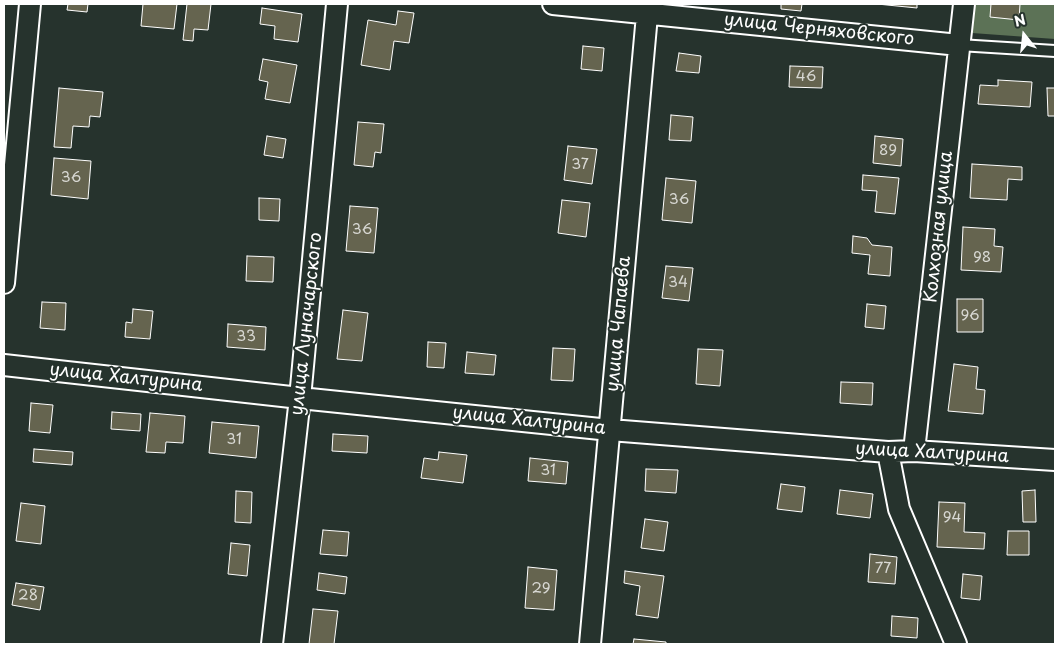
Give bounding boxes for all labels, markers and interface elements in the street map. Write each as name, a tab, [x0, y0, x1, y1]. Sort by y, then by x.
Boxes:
text: N	[1012, 8, 1028, 32]
street label: улица Черняховского	[723, 9, 915, 51]
north arrow	[999, 10, 1049, 60]
house number: 46	[796, 68, 816, 86]
house number: 89	[879, 142, 897, 160]
street label: Колхозная улица	[920, 150, 958, 304]
house number: 37	[571, 156, 589, 174]
house number: 36	[61, 169, 81, 187]
house number: 36	[669, 191, 689, 209]
house number: 36	[352, 221, 372, 239]
street label: улица Луначарского	[287, 231, 327, 417]
house number: 98	[973, 249, 991, 267]
street label: улица Чапаева	[602, 255, 636, 393]
house number: 34	[668, 274, 688, 292]
house number: 96	[961, 307, 979, 325]
house number: 33	[236, 328, 256, 346]
street label: улица Халтурина	[48, 359, 204, 397]
street label: улица Халтурина	[451, 402, 607, 440]
house number: 31	[226, 431, 242, 449]
street label: улица Халтурина	[855, 438, 1009, 468]
house number: 31	[540, 462, 556, 480]
house number: 94	[943, 509, 961, 527]
house number: 77	[875, 560, 891, 578]
house number: 29	[531, 580, 551, 598]
house number: 28	[18, 587, 38, 605]

